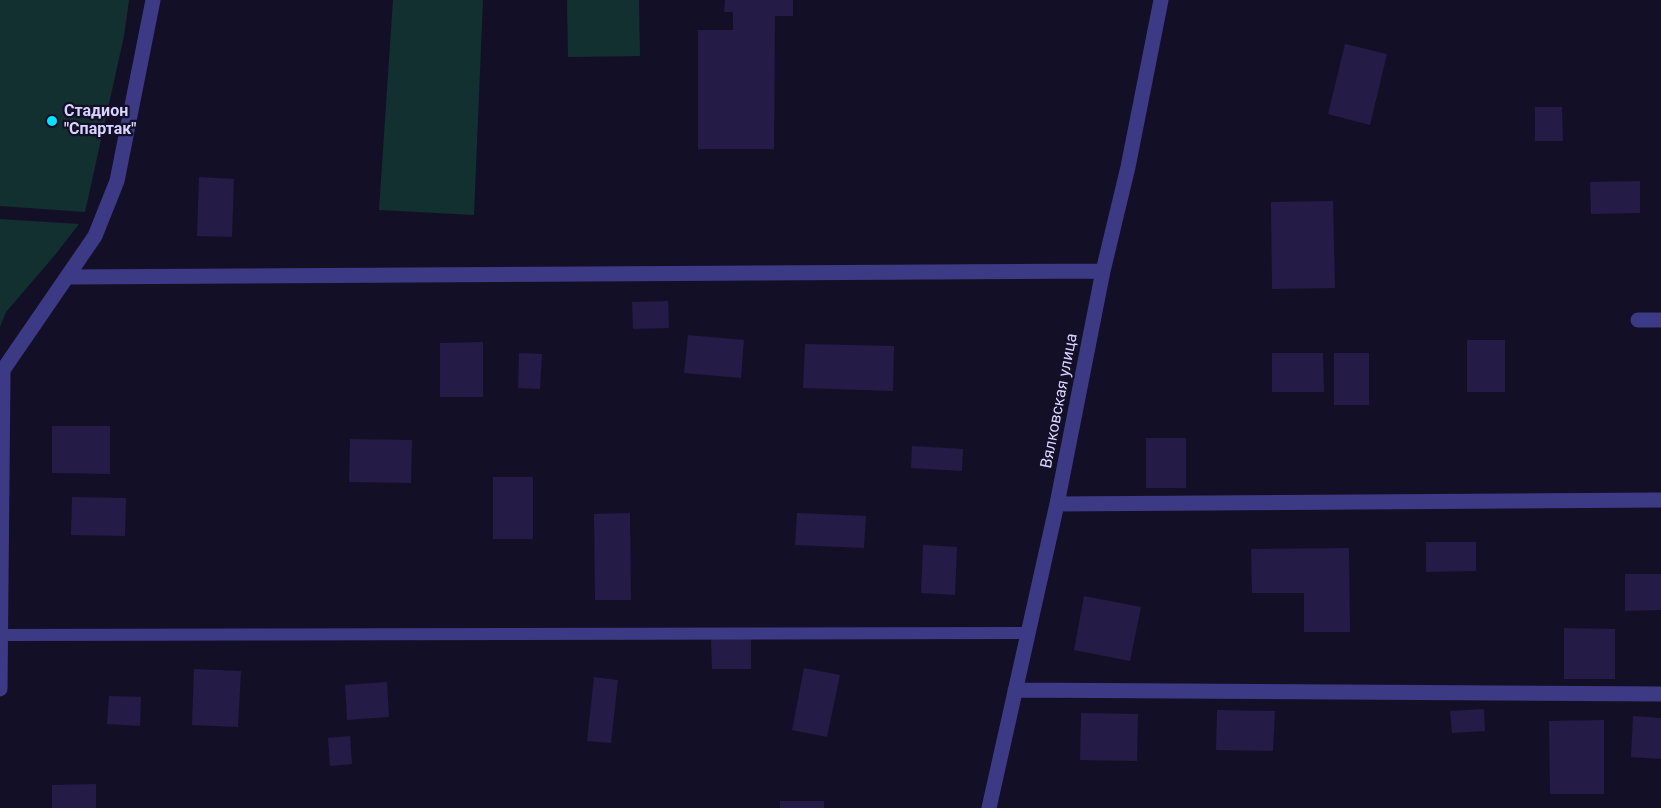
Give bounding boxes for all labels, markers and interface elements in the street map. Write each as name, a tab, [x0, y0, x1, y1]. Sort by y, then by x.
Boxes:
place label: Стадион "Спартак"	[64, 102, 136, 140]
marker: Стадион "Спартак"	[45, 114, 59, 128]
street label: Вялковская улица	[1037, 332, 1083, 470]

